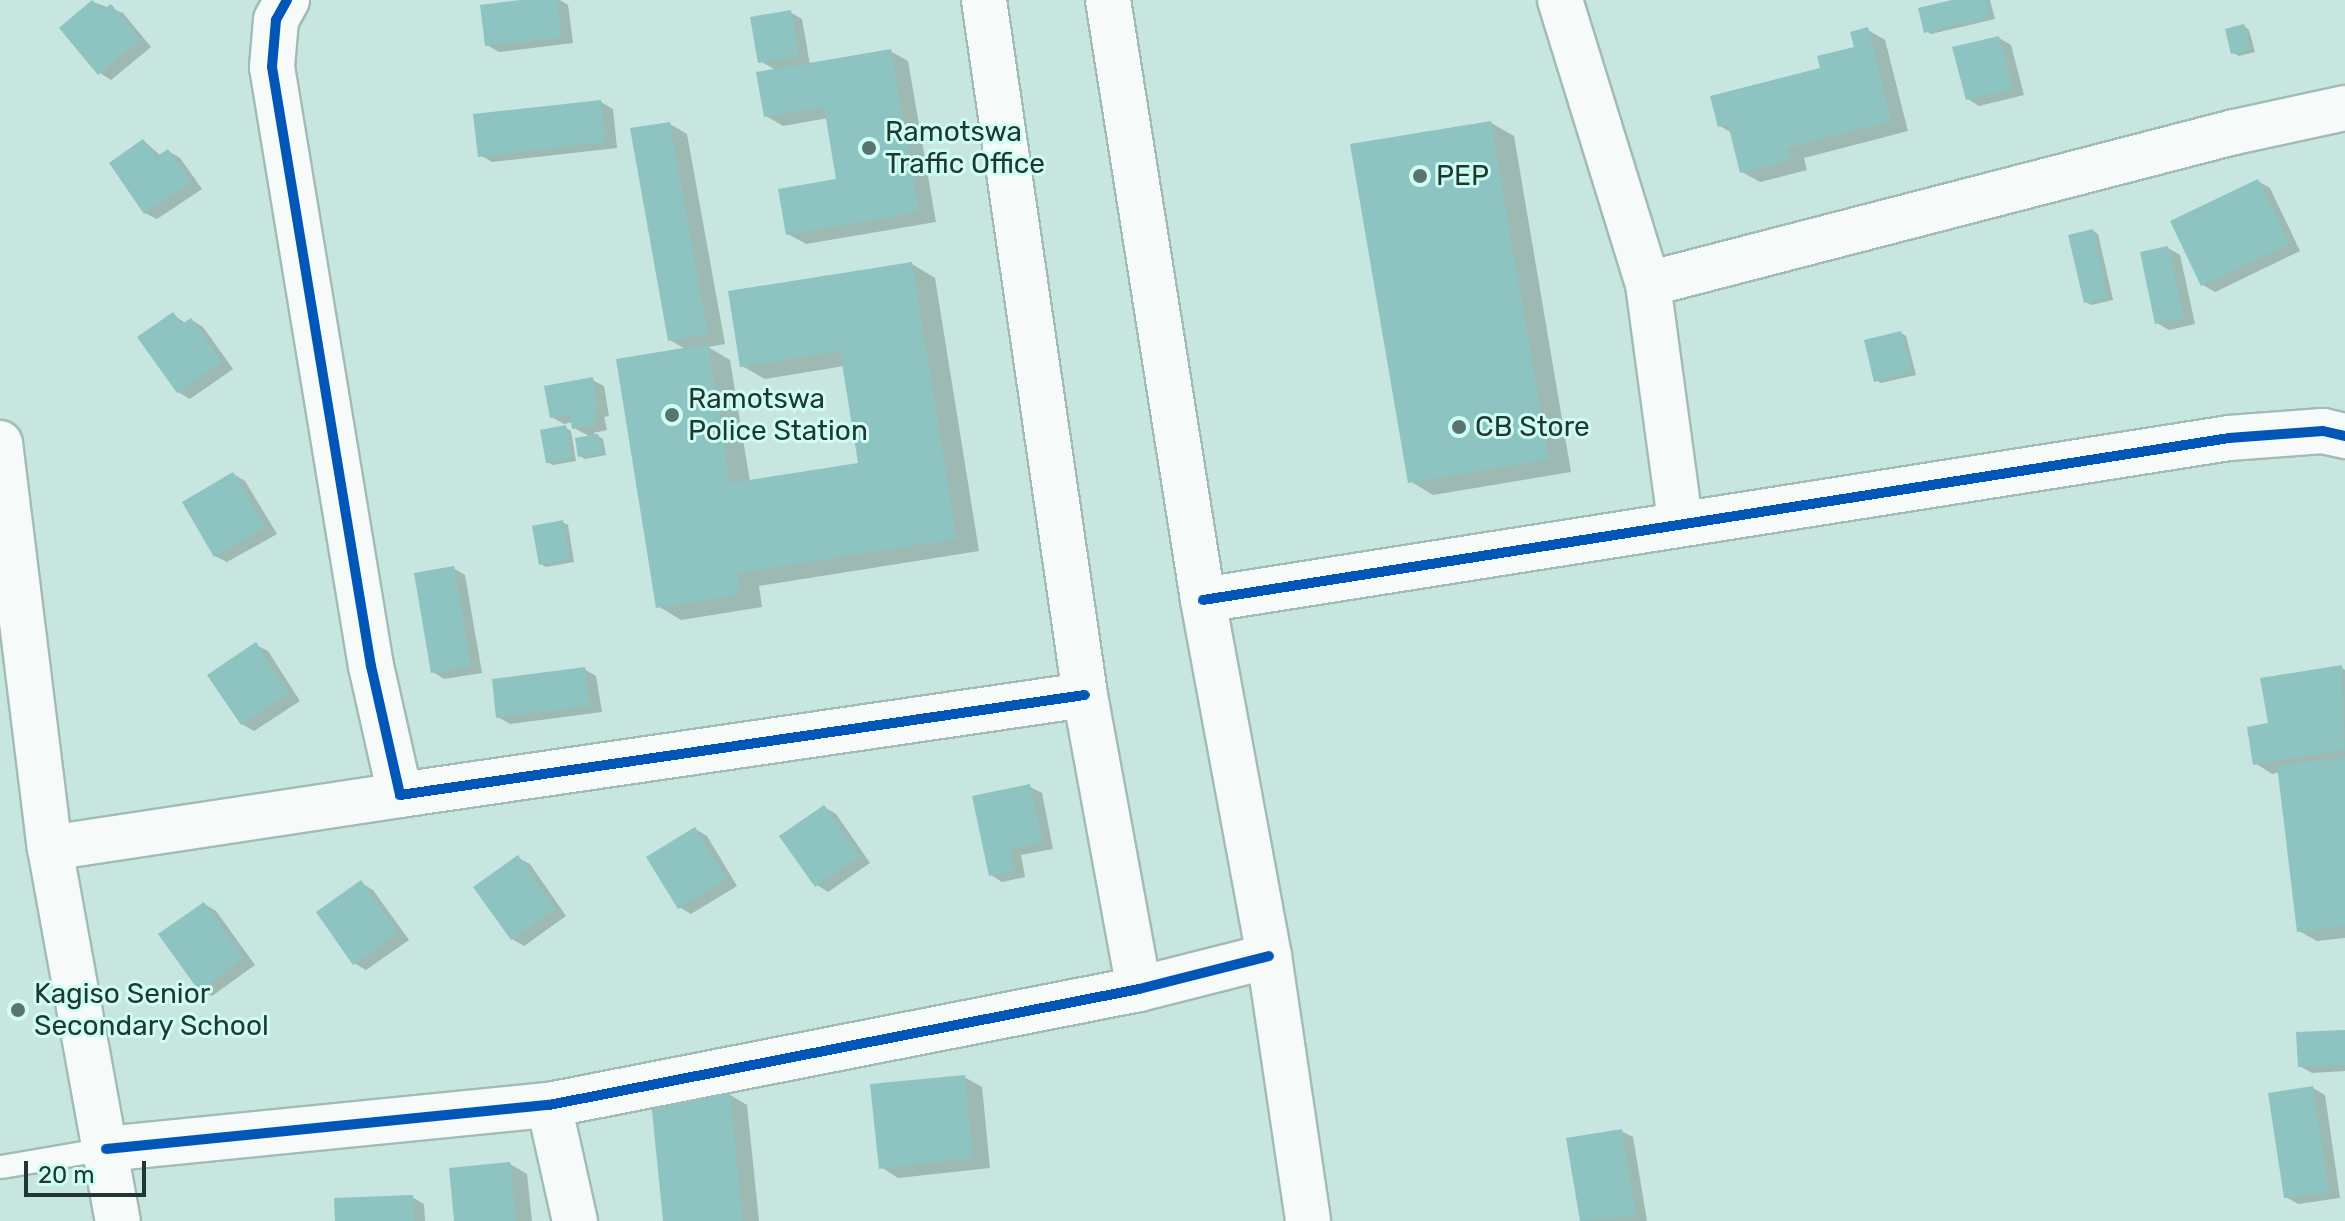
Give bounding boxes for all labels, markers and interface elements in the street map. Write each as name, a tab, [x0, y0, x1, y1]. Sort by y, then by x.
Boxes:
place label: Ramotswa Traffic Office	[885, 115, 1045, 181]
marker: Ramotswa Traffic Office	[860, 139, 878, 157]
place label: PEP	[1436, 159, 1489, 193]
marker: PEP	[1411, 167, 1429, 185]
place label: Ramotswa Police Station	[688, 382, 868, 448]
marker: Ramotswa Police Station	[663, 406, 681, 424]
place label: CB Store	[1475, 410, 1590, 444]
marker: CB Store	[1450, 418, 1468, 436]
place label: Kagiso Senior Secondary School	[34, 977, 270, 1043]
marker: Kagiso Senior Secondary School	[9, 1001, 27, 1019]
scale bar	[28, 1145, 150, 1195]
text: 20 m	[38, 1161, 95, 1189]

